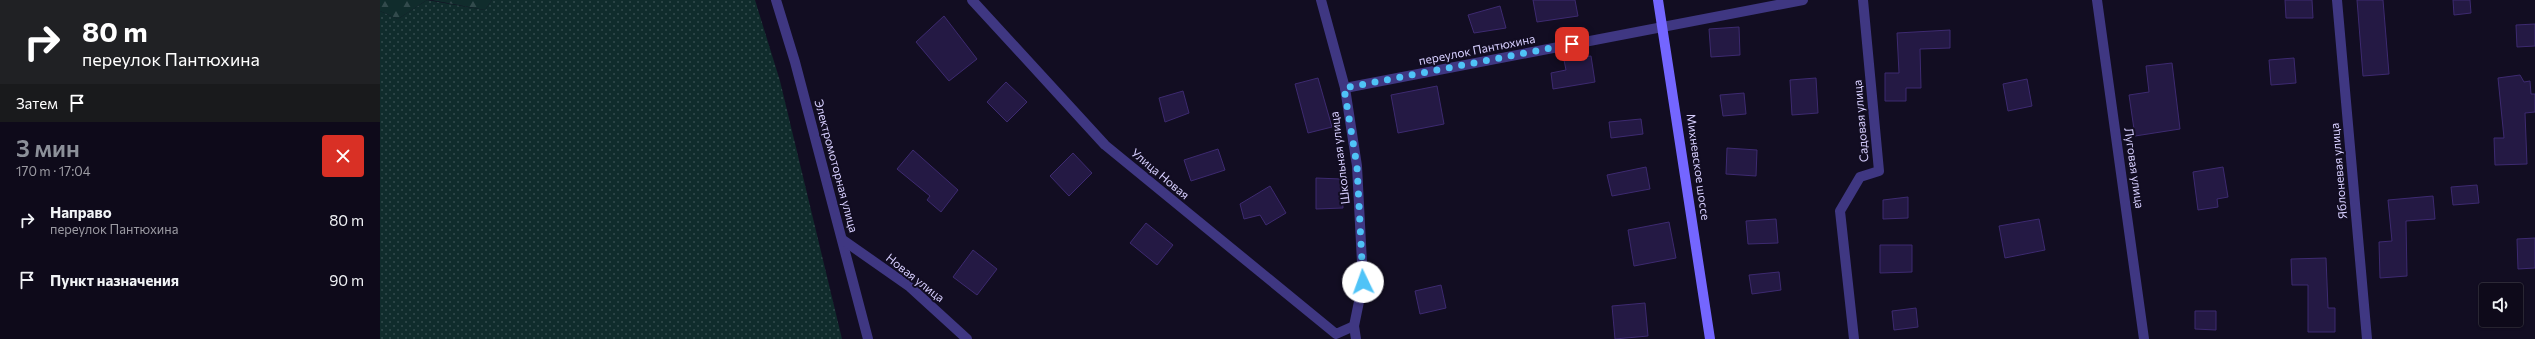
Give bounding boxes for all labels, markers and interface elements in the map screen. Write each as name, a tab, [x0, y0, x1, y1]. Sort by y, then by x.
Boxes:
text: 80 m	[82, 14, 148, 48]
icon: right	[16, 16, 68, 68]
pin	[1555, 27, 1589, 61]
street label: переулок Пантюхина	[1417, 31, 1536, 67]
icon: arrive	[1561, 33, 1583, 55]
text: переулок Пантюхина	[82, 48, 260, 70]
street label: Садовая улица	[1849, 79, 1871, 163]
icon: arrive	[66, 92, 88, 114]
text: Затем	[16, 94, 58, 112]
street label: Электромоторная улица	[812, 98, 862, 234]
street label: Школьная улица	[1326, 111, 1352, 205]
street label: Михневское шоссе	[1685, 113, 1713, 221]
street label: Яблоневая улица	[2327, 122, 2349, 220]
street label: Луговая улица	[2122, 126, 2148, 209]
text: 3 мин	[16, 133, 80, 162]
button: close	[322, 135, 364, 177]
street label: Улица Новая	[1129, 145, 1192, 202]
text: 170 m · 17:04	[16, 163, 91, 179]
text: Направо	[50, 203, 112, 221]
icon: right	[16, 209, 38, 231]
text: 80 m	[329, 211, 364, 229]
text: переулок Пантюхина	[50, 221, 178, 237]
street label: Новая улица	[884, 250, 948, 304]
position arrow	[1342, 261, 1384, 303]
icon: arrive	[16, 269, 38, 291]
text: Пункт назначения	[50, 271, 179, 289]
text: 90 m	[329, 271, 364, 289]
map controls	[2479, 283, 2523, 327]
button: sound	[2479, 283, 2523, 327]

